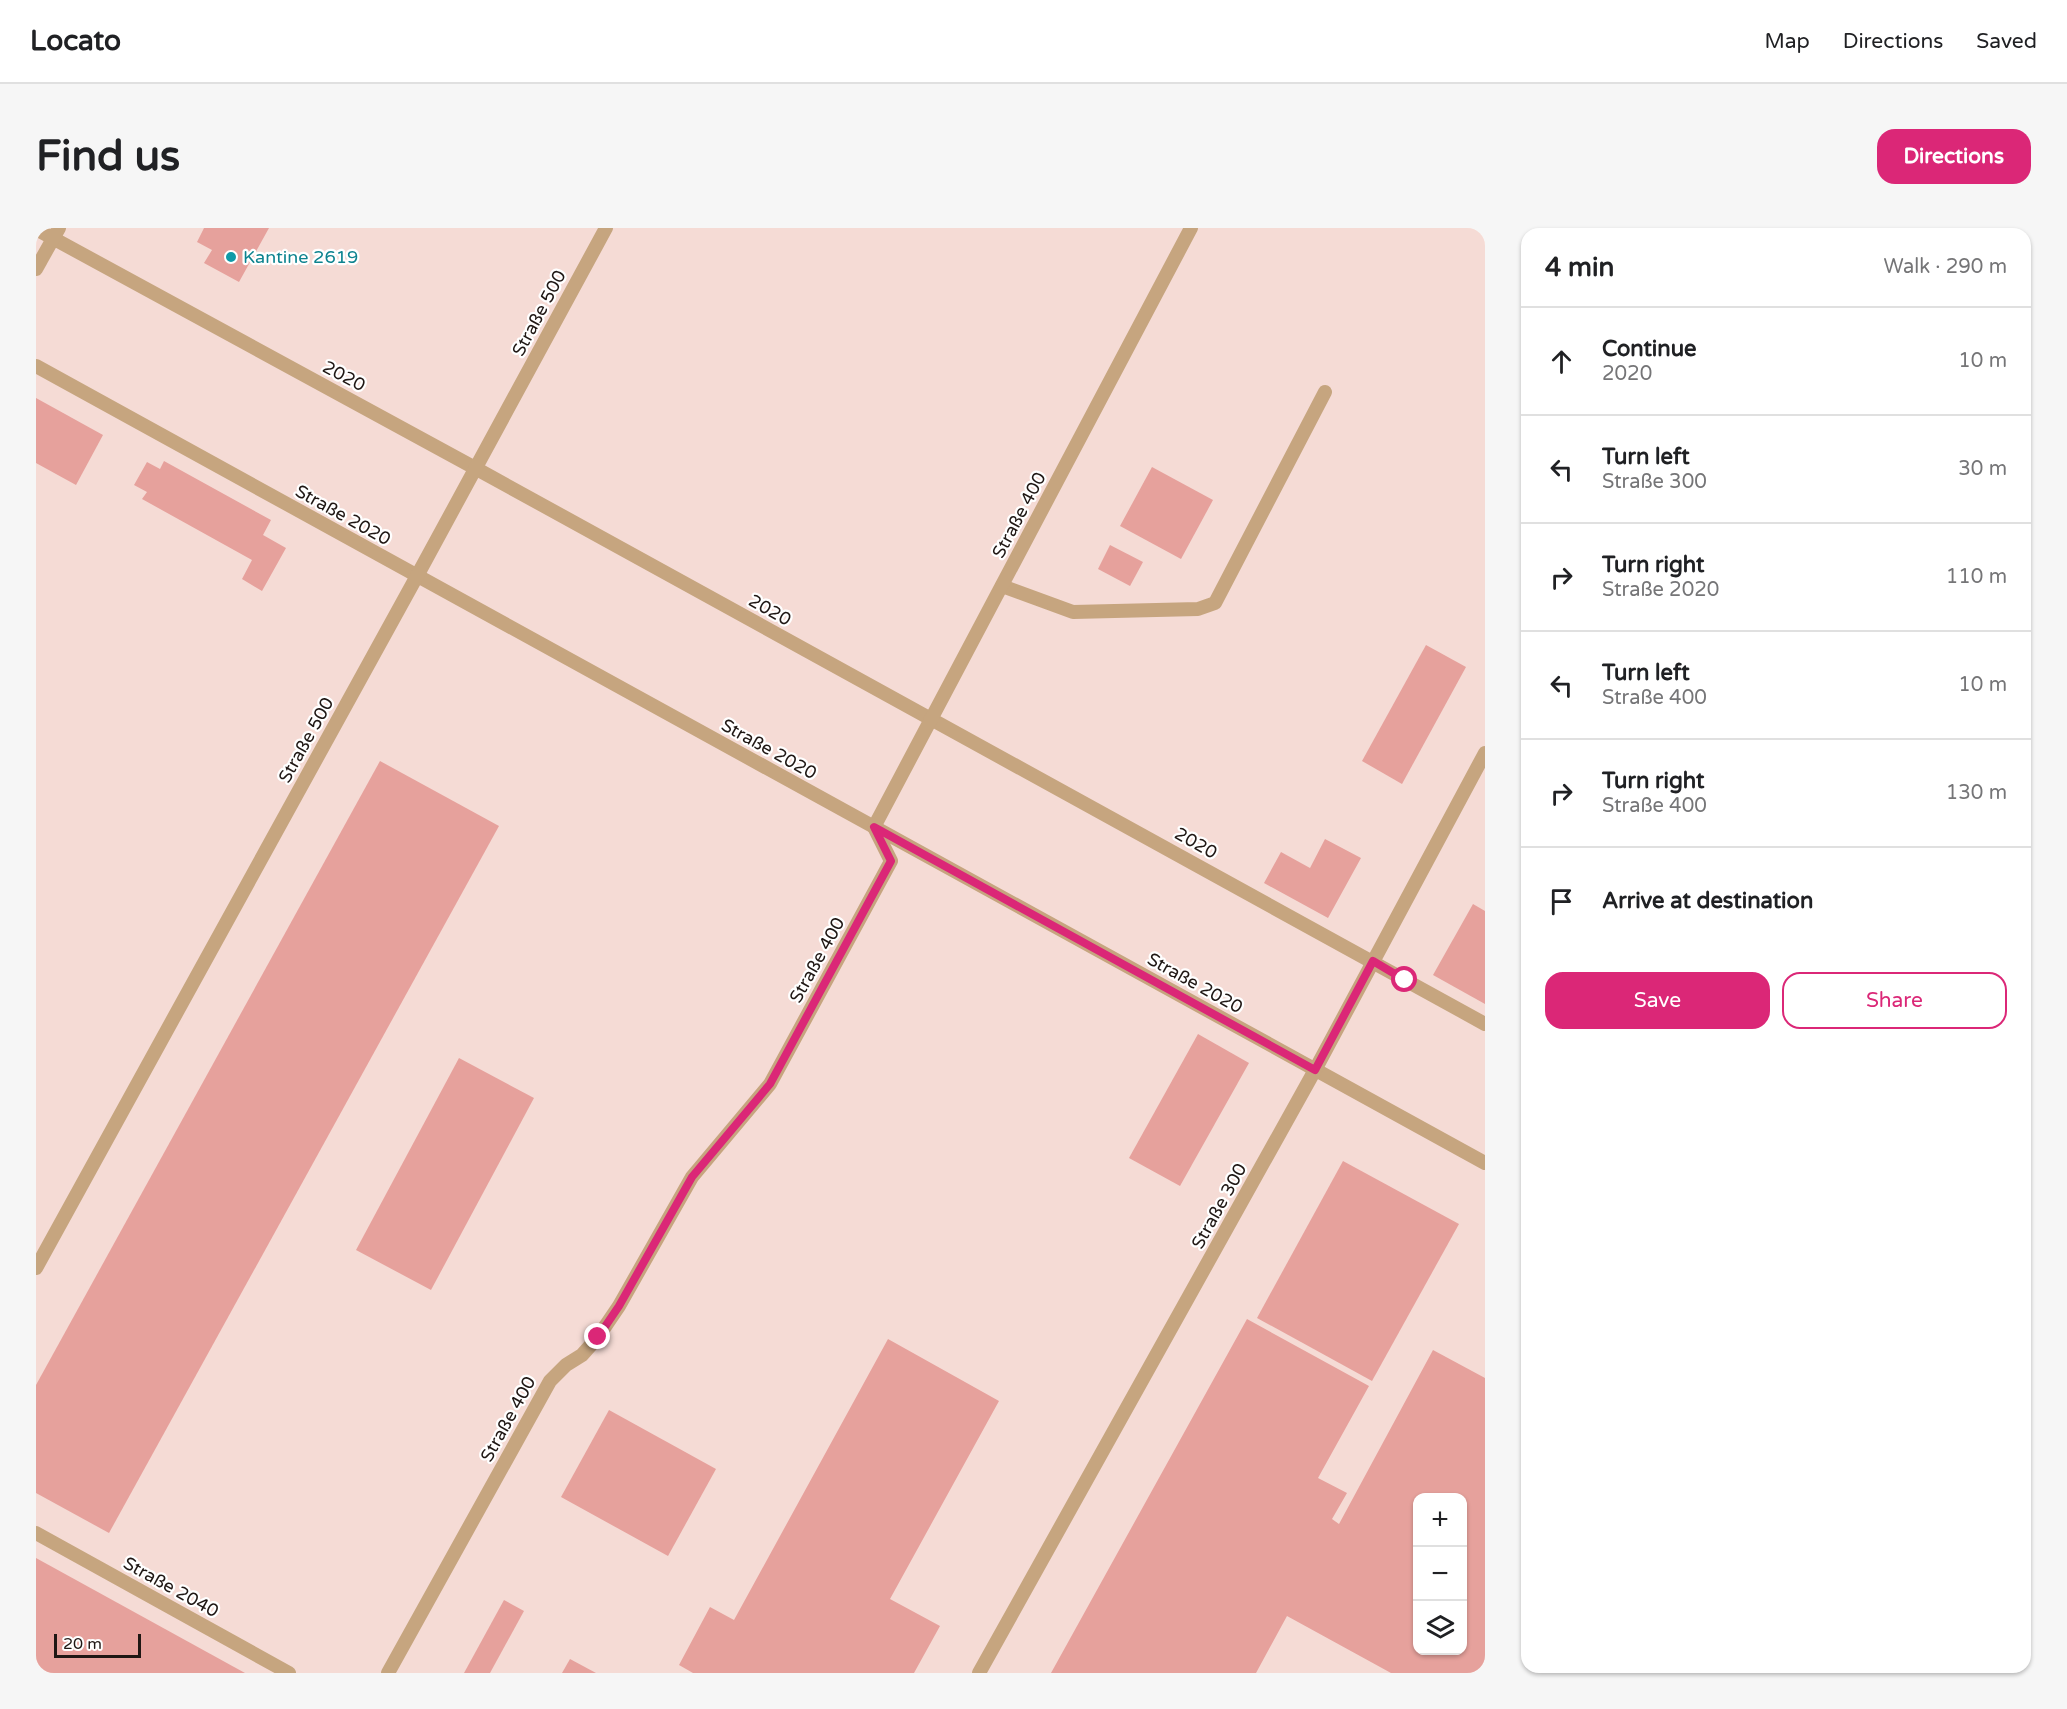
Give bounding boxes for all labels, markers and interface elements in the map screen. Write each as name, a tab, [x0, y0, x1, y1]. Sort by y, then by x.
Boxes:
text: Locato	[30, 24, 121, 58]
text: Map	[1764, 29, 1810, 54]
text: Directions	[1843, 29, 1943, 54]
text: Saved	[1976, 29, 2037, 54]
button: Directions	[1877, 129, 2031, 184]
text: Find us	[36, 131, 180, 182]
place label: Kantine 2619	[243, 246, 358, 268]
marker: Kantine 2619	[224, 250, 238, 264]
text: 4 min	[1545, 252, 1614, 283]
text: Walk · 290 m	[1884, 255, 2007, 279]
street label: Straße 500	[507, 266, 571, 360]
text: Continue	[1602, 336, 1697, 362]
icon: ahead	[1545, 345, 1578, 378]
text: 10 m	[1958, 349, 2007, 373]
street label: 2020	[319, 356, 369, 396]
text: 2020	[1602, 362, 1652, 386]
text: Turn left	[1602, 444, 1690, 470]
icon: left	[1545, 453, 1578, 486]
text: 30 m	[1958, 457, 2007, 481]
street label: Straße 400	[987, 468, 1051, 562]
text: Straße 300	[1602, 470, 1707, 494]
street label: Straße 2020	[291, 480, 395, 550]
text: Turn right	[1602, 552, 1704, 578]
icon: right	[1545, 561, 1578, 594]
text: 110 m	[1946, 565, 2007, 589]
text: Straße 2020	[1602, 578, 1719, 602]
street label: 2020	[745, 589, 795, 631]
text: Turn left	[1602, 660, 1690, 686]
icon: left	[1545, 669, 1578, 702]
text: 10 m	[1958, 673, 2007, 697]
text: Straße 400	[1602, 686, 1707, 710]
street label: Straße 500	[274, 693, 338, 787]
street label: Straße 2020	[717, 714, 821, 784]
text: Turn right	[1602, 768, 1704, 794]
icon: right	[1545, 777, 1578, 810]
text: 130 m	[1946, 781, 2007, 805]
text: Straße 400	[1602, 794, 1707, 818]
street label: 2020	[1171, 822, 1221, 864]
icon: arrive	[1545, 885, 1578, 918]
text: Arrive at destination	[1602, 888, 1813, 914]
street label: Straße 400	[785, 913, 849, 1007]
street label: Straße 2020	[1143, 948, 1247, 1018]
route start	[1391, 966, 1417, 992]
button: Save	[1545, 972, 1770, 1029]
button: Share	[1782, 972, 2007, 1029]
street label: Straße 300	[1187, 1159, 1251, 1253]
route end	[584, 1323, 610, 1349]
street label: Straße 400	[476, 1372, 540, 1466]
map controls	[1413, 1493, 1467, 1655]
button: +	[1413, 1493, 1467, 1547]
button: −	[1413, 1547, 1467, 1601]
street label: Straße 2040	[119, 1552, 223, 1622]
button: layers	[1413, 1601, 1467, 1655]
scale bar	[54, 1631, 141, 1658]
text: 20 m	[63, 1634, 102, 1654]

